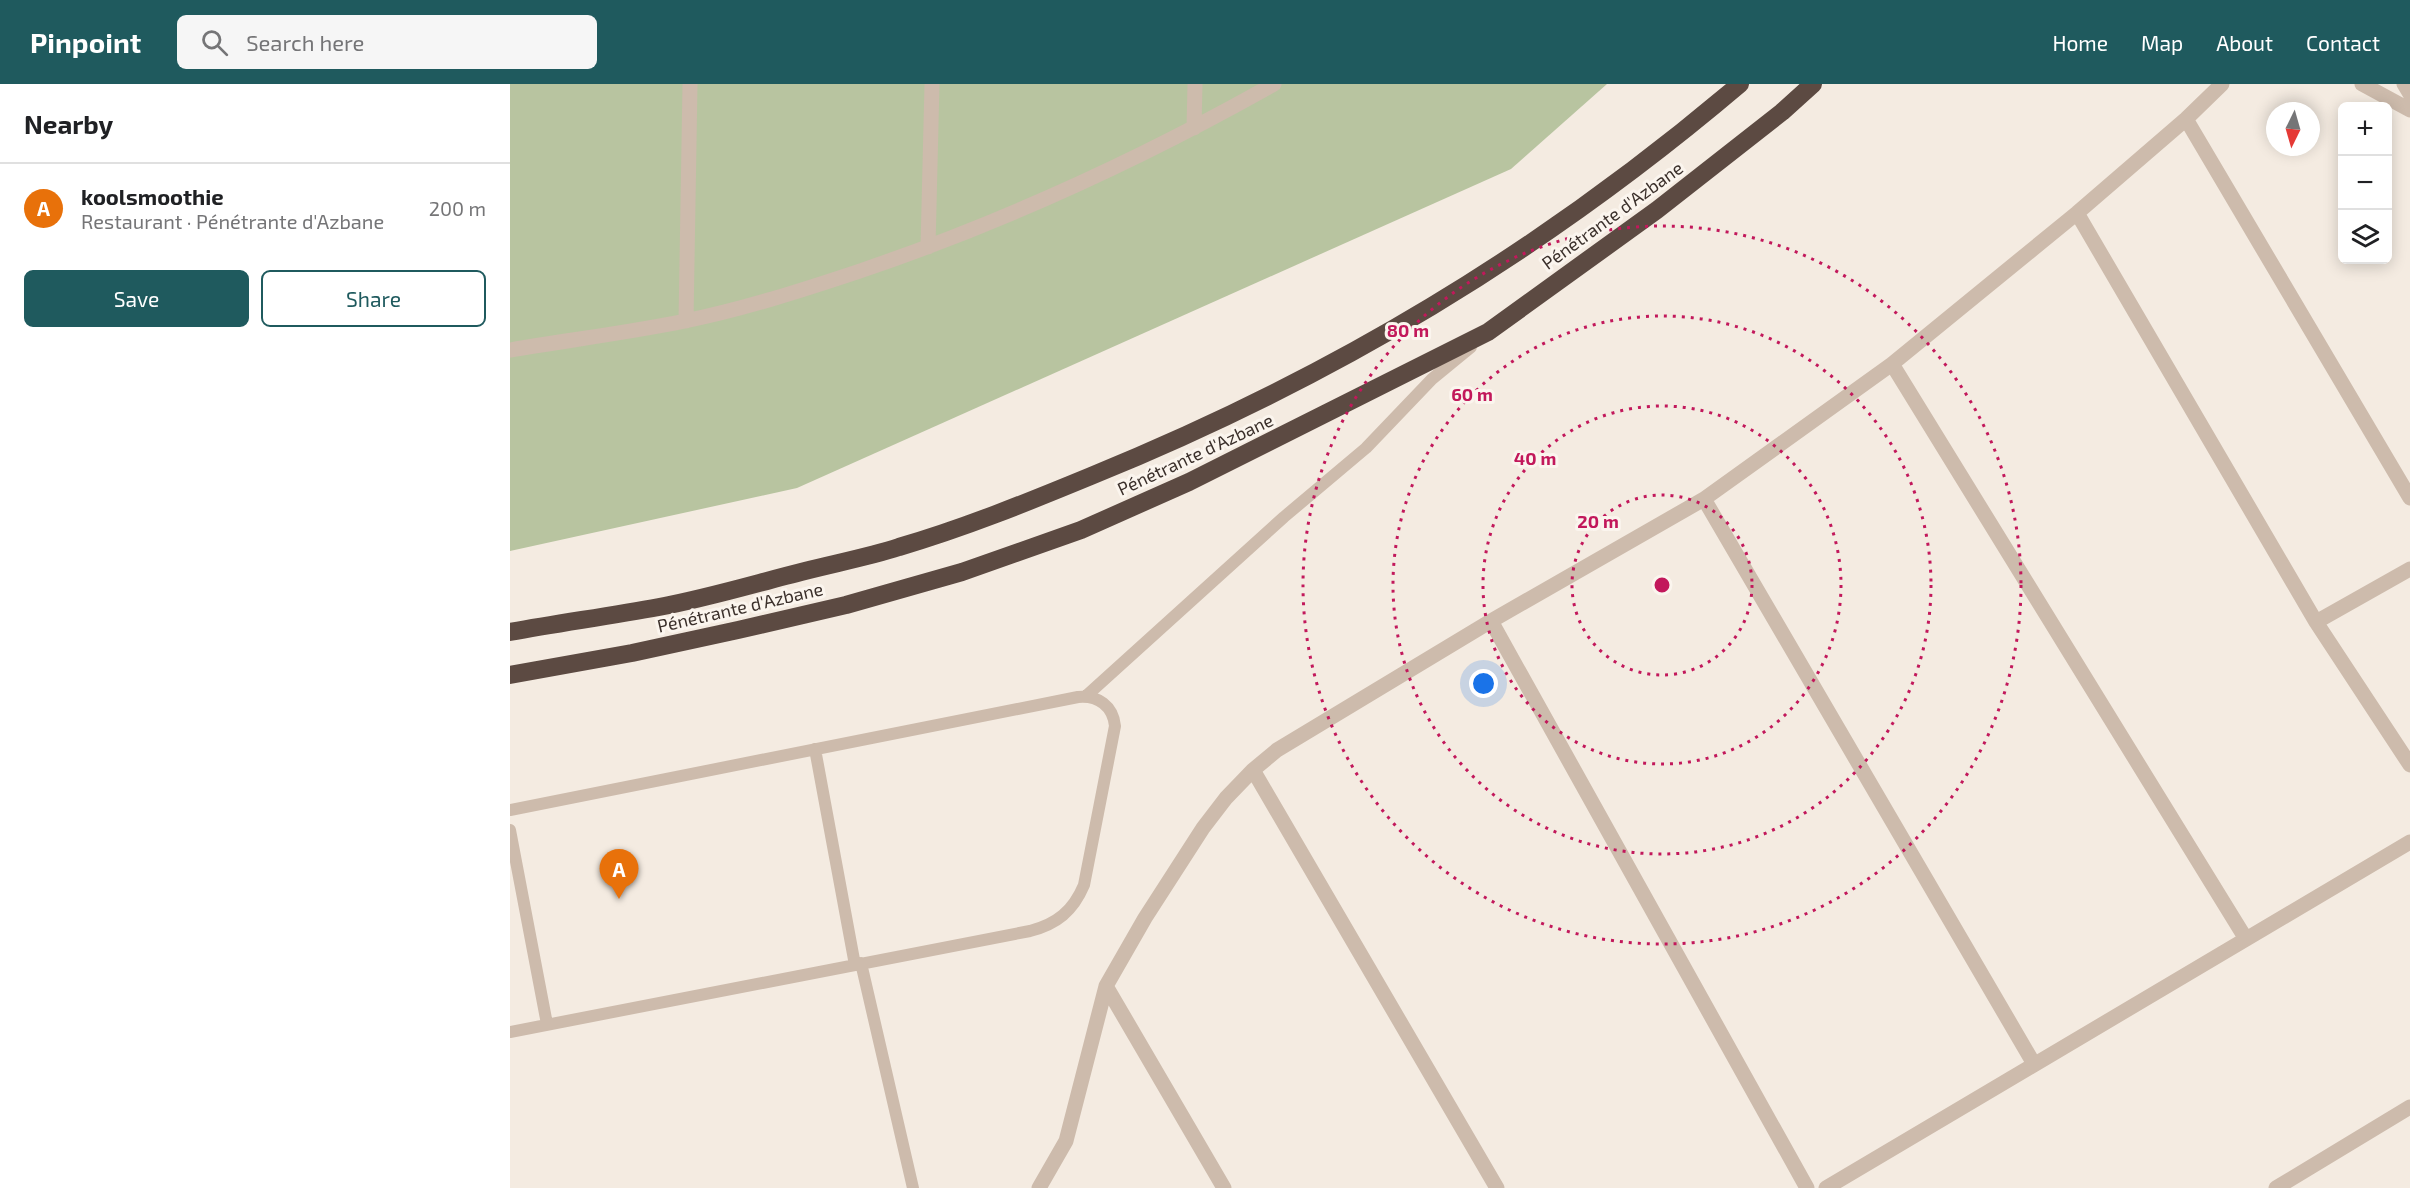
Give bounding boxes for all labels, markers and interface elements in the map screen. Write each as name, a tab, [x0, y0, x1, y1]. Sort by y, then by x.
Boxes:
search box	[177, 15, 597, 69]
text: Pinpoint	[30, 25, 141, 59]
icon: search	[198, 26, 231, 59]
text: Search here	[246, 29, 364, 55]
text: Home	[2052, 30, 2108, 55]
text: Map	[2141, 30, 2183, 55]
text: About	[2216, 30, 2273, 55]
text: Contact	[2306, 30, 2380, 55]
north arrow	[2266, 102, 2320, 156]
map controls	[2338, 102, 2392, 264]
button: +	[2338, 102, 2392, 156]
text: Nearby	[24, 108, 113, 139]
street label: Pénétrante d'Azbane	[1537, 156, 1687, 274]
button: −	[2338, 156, 2392, 210]
text: koolsmoothie	[81, 183, 224, 209]
text: A	[37, 196, 50, 220]
text: 200 m	[429, 196, 486, 220]
text: Restaurant · Pénétrante d'Azbane	[81, 209, 384, 233]
button: layers	[2338, 210, 2392, 264]
button: Save	[24, 270, 249, 327]
button: Share	[261, 270, 486, 327]
text: 80 m	[1387, 319, 1429, 341]
text: 60 m	[1451, 383, 1493, 405]
street label: Pénétrante d'Azbane	[1114, 408, 1276, 500]
text: 40 m	[1514, 447, 1556, 469]
text: 20 m	[1577, 510, 1619, 532]
centre of rings	[1652, 575, 1672, 595]
street label: Pénétrante d'Azbane	[655, 577, 825, 637]
your location	[1469, 669, 1498, 698]
pin: A	[600, 850, 638, 899]

